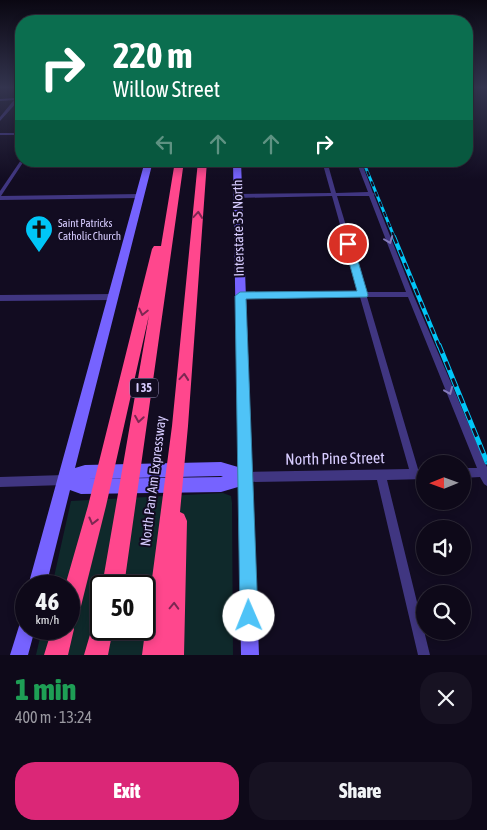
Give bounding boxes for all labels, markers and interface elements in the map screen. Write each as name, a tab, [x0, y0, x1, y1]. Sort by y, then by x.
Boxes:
icon: right	[30, 35, 95, 100]
text: 220 m	[113, 35, 192, 75]
text: Willow Street	[113, 76, 220, 102]
icon: left	[151, 130, 179, 158]
icon: ahead	[204, 130, 232, 158]
icon: ahead	[257, 130, 285, 158]
icon: right	[310, 130, 338, 158]
street label: Interstate 35 North	[229, 179, 247, 277]
one-way arrow	[192, 211, 203, 219]
church icon: Saint Patricks Catholic Church	[24, 214, 54, 253]
place label: Saint Patricks Catholic Church	[58, 217, 121, 242]
pin	[327, 223, 369, 265]
icon: arrive	[334, 230, 362, 258]
one-way arrow	[383, 235, 393, 244]
one-way arrow	[138, 308, 149, 317]
one-way arrow	[178, 373, 189, 381]
road number: I 35	[130, 378, 158, 398]
one-way arrow	[443, 386, 453, 395]
one-way arrow	[135, 415, 145, 423]
street label: North Pan Am Expressway	[137, 415, 169, 547]
street label: North Pine Street	[285, 448, 385, 468]
north arrow	[416, 455, 471, 510]
map controls	[416, 455, 471, 640]
one-way arrow	[88, 517, 99, 526]
button: sound	[416, 520, 471, 575]
speed limit sign: 50	[90, 575, 155, 640]
button: search	[416, 585, 471, 640]
text: 46	[36, 587, 59, 615]
position arrow	[222, 589, 274, 641]
one-way arrow	[169, 602, 179, 610]
text: km/h	[36, 613, 59, 627]
text: 1 min	[15, 672, 76, 706]
button: close	[420, 672, 472, 724]
text: 400 m · 13:24	[15, 708, 92, 726]
button: Exit	[15, 762, 239, 820]
button: Share	[249, 762, 472, 820]

